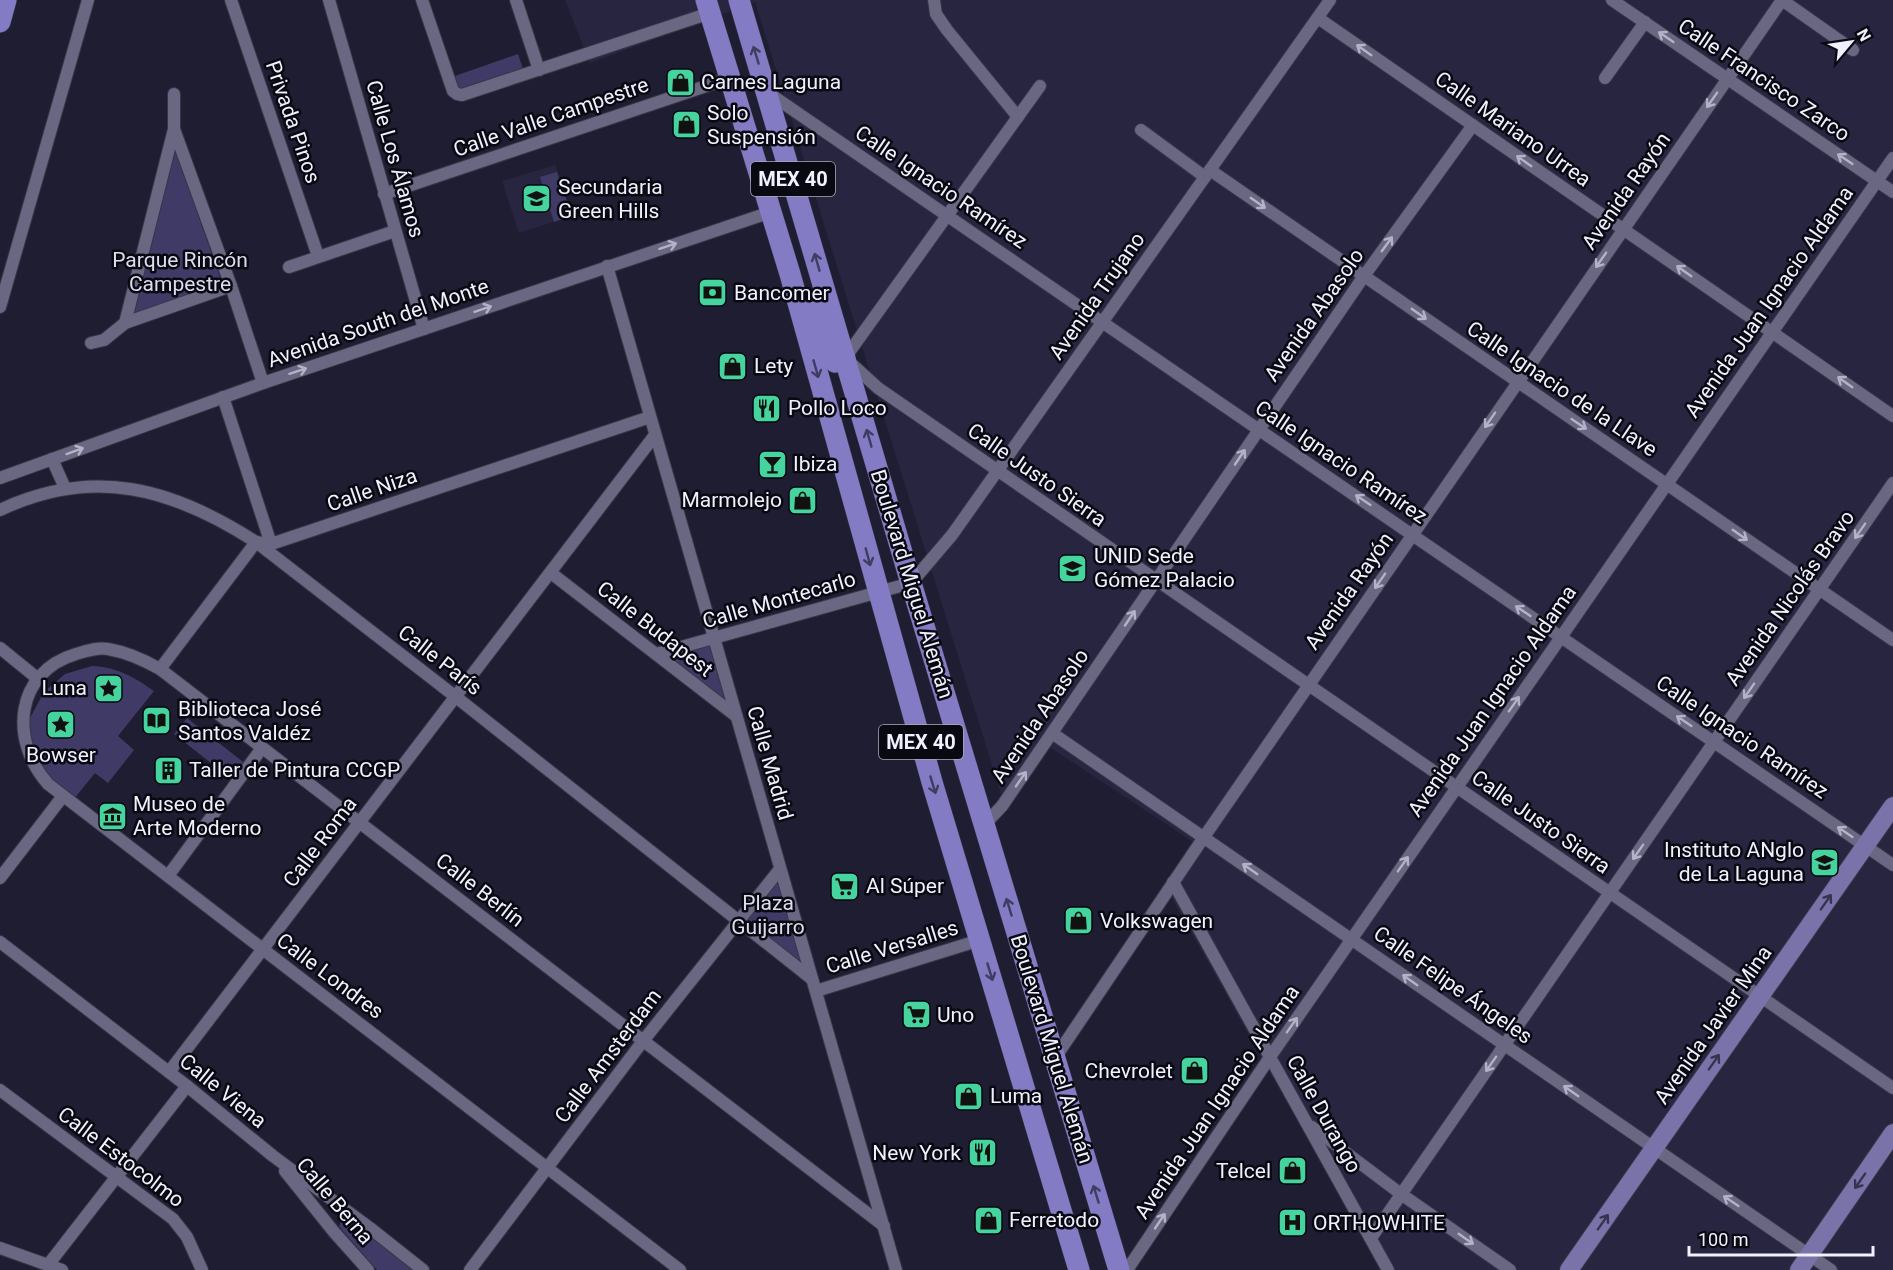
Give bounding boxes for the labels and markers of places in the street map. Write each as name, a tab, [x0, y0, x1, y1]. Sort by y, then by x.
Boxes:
shop icon: Carnes Laguna	[664, 66, 696, 98]
place label: Carnes Laguna	[701, 70, 841, 94]
place label: Solo Suspensión	[707, 101, 816, 149]
shop icon: Solo Suspensión	[670, 109, 702, 141]
place label: Secundaria Green Hills	[558, 175, 663, 223]
school or university icon: Secundaria Green Hills	[521, 183, 553, 215]
bank icon: Bancomer	[697, 277, 729, 309]
place label: Bancomer	[734, 281, 830, 305]
shop icon: Lety	[717, 350, 749, 382]
place label: Lety	[754, 354, 793, 378]
restaurant icon: Pollo Loco	[751, 392, 783, 424]
place label: Pollo Loco	[788, 396, 887, 420]
bar icon: Ibiza	[756, 448, 788, 480]
place label: Ibiza	[793, 452, 837, 476]
shop icon: Marmolejo	[787, 484, 819, 516]
place label: Marmolejo	[681, 488, 782, 512]
place label: UNID Sede Gómez Palacio	[1094, 544, 1235, 592]
school or university icon: UNID Sede Gómez Palacio	[1057, 552, 1089, 584]
place icon: Luna	[92, 672, 124, 704]
place label: Luna	[42, 676, 87, 700]
place label: Biblioteca José Santos Valdéz	[178, 697, 321, 745]
library icon: Biblioteca José Santos Valdéz	[141, 705, 173, 737]
place icon: Bowser	[45, 708, 77, 740]
place label: Bowser	[26, 743, 96, 767]
building icon: Taller de Pintura CCGP	[152, 754, 184, 786]
place label: Taller de Pintura CCGP	[189, 758, 400, 782]
place label: Museo de Arte Moderno	[133, 792, 262, 840]
museum icon: Museo de Arte Moderno	[96, 800, 128, 832]
place label: Instituto ANglo de La Laguna	[1664, 838, 1804, 886]
school or university icon: Instituto ANglo de La Laguna	[1809, 846, 1841, 878]
supermarket icon: Al Súper	[829, 870, 861, 902]
place label: Al Súper	[866, 874, 944, 898]
shop icon: Volkswagen	[1063, 905, 1095, 937]
place label: Volkswagen	[1100, 909, 1213, 933]
supermarket icon: Uno	[900, 999, 932, 1031]
place label: Uno	[937, 1003, 974, 1027]
shop icon: Chevrolet	[1178, 1055, 1210, 1087]
place label: Chevrolet	[1085, 1059, 1173, 1083]
shop icon: Luma	[953, 1080, 985, 1112]
place label: Luma	[990, 1084, 1042, 1108]
restaurant icon: New York	[966, 1137, 998, 1169]
place label: New York	[872, 1141, 961, 1165]
shop icon: Telcel	[1276, 1155, 1308, 1187]
place label: Telcel	[1216, 1159, 1271, 1183]
shop icon: Ferretodo	[972, 1204, 1004, 1236]
hospital icon: ORTHOWHITE	[1276, 1207, 1308, 1239]
place label: Ferretodo	[1009, 1208, 1099, 1232]
place label: ORTHOWHITE	[1313, 1211, 1445, 1235]

